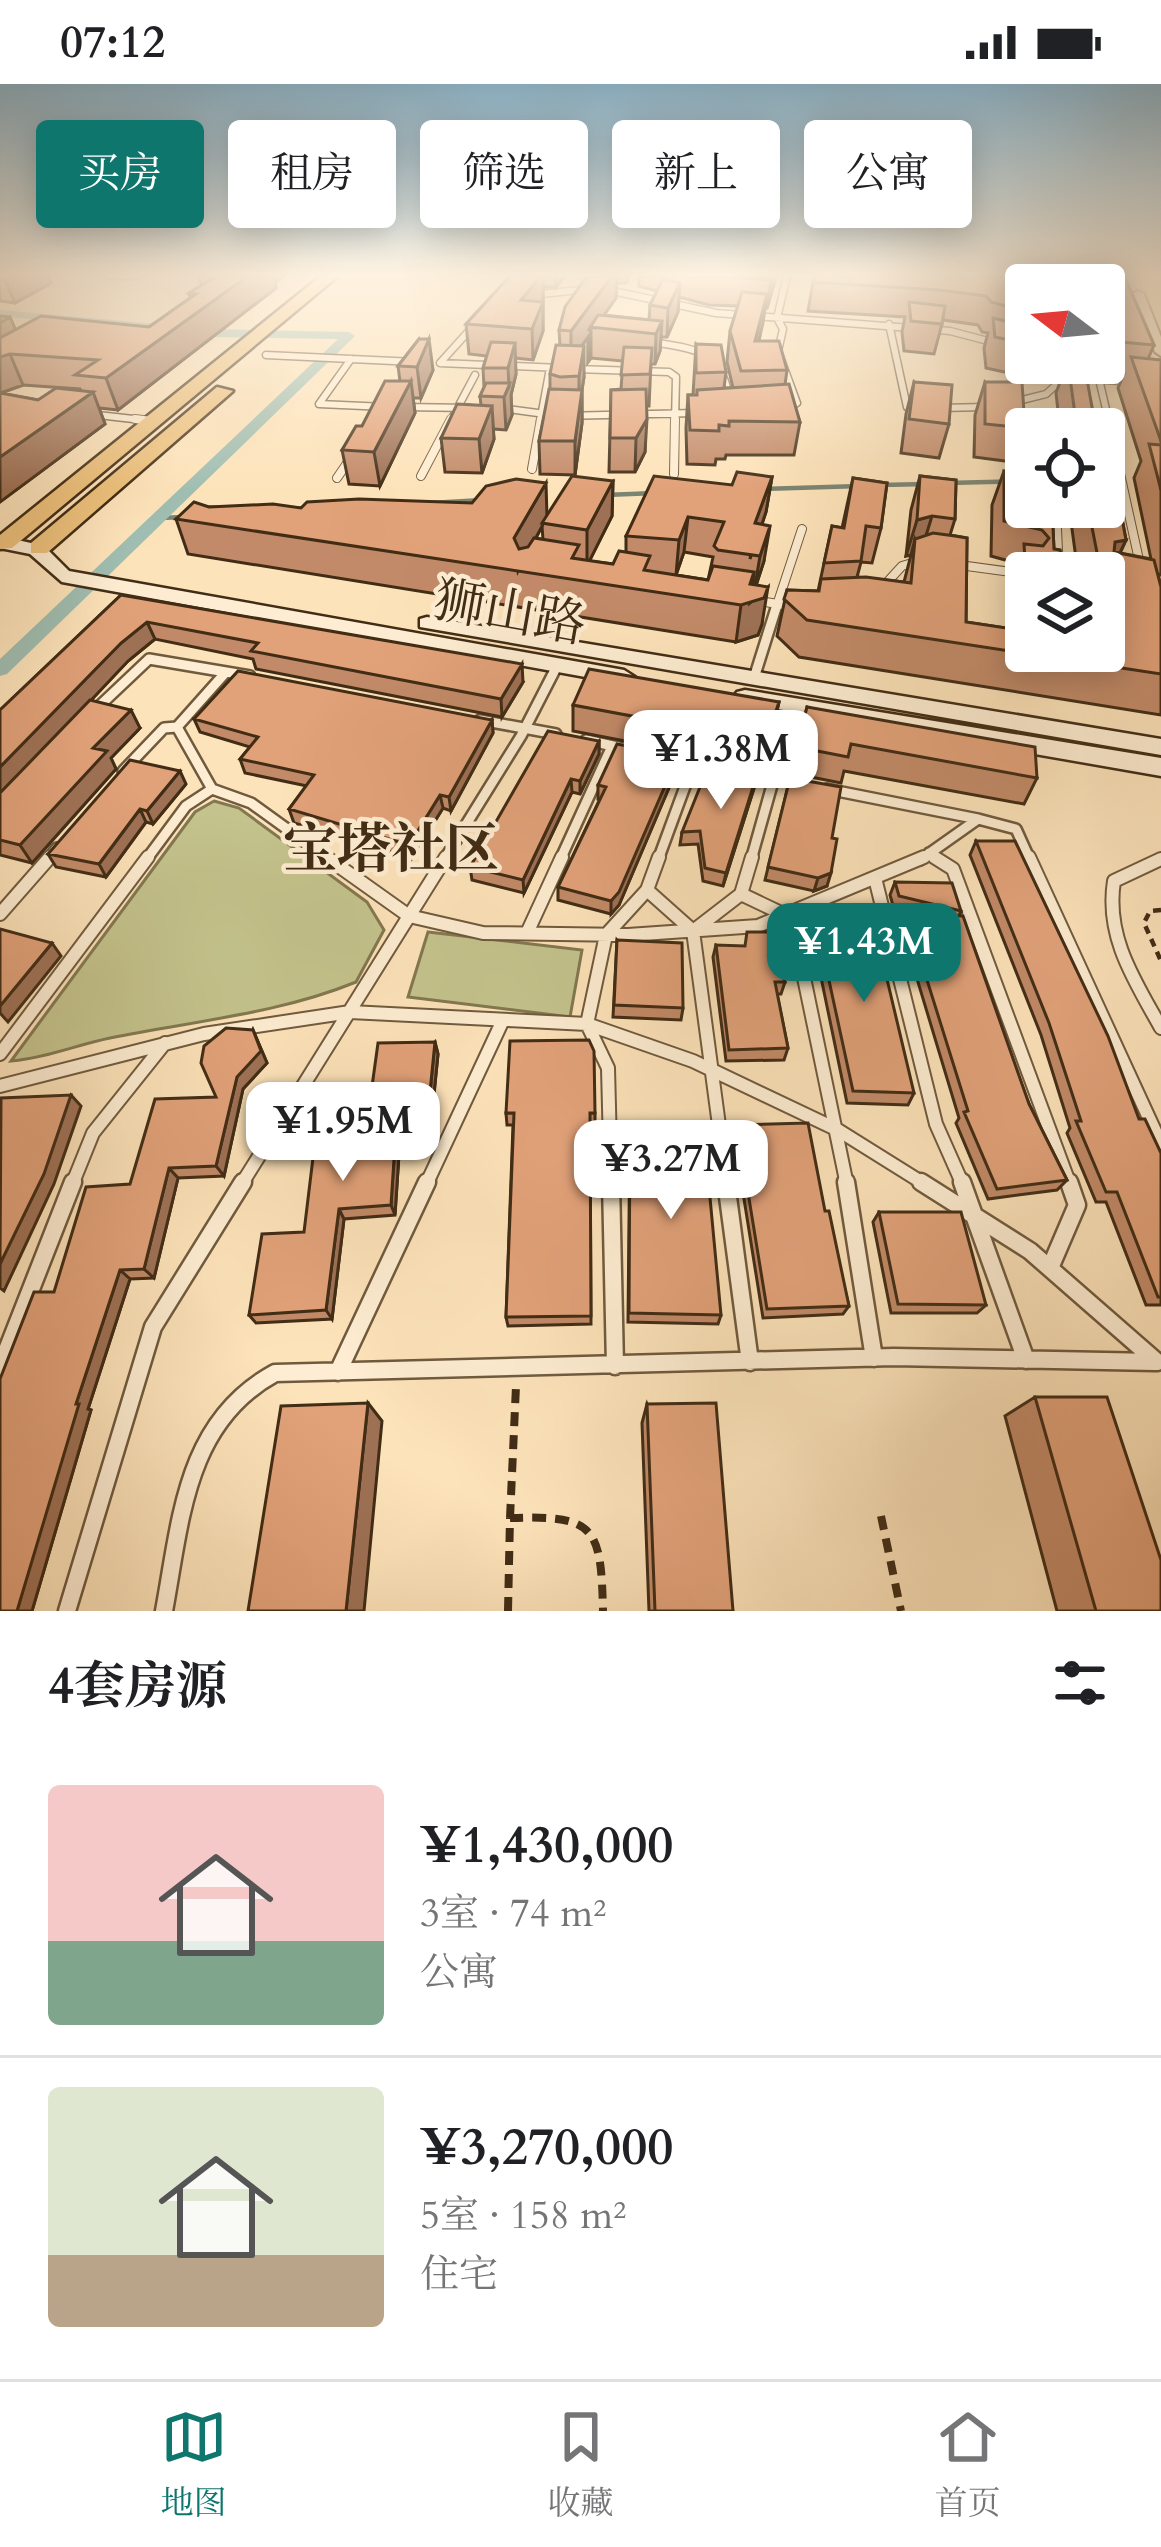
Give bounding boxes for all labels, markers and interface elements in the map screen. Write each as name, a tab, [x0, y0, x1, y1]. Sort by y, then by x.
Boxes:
text: 07:12	[60, 12, 165, 73]
chip: 买房	[36, 120, 204, 228]
chip: 租房	[228, 120, 396, 228]
chip: 筛选	[420, 120, 588, 228]
chip: 新上	[612, 120, 780, 228]
chip: 公寓	[804, 120, 972, 228]
north arrow	[1005, 264, 1125, 384]
map controls	[1005, 264, 1125, 672]
button: locate	[1005, 408, 1125, 528]
button: layers	[1005, 552, 1125, 672]
street label: 狮山路	[428, 565, 591, 661]
pin: ¥1.38M	[623, 710, 819, 812]
text: ¥1.38M	[651, 722, 791, 775]
district label: 宝塔社区	[283, 814, 499, 887]
pin: ¥1.43M	[766, 903, 962, 1005]
text: ¥1.43M	[794, 915, 934, 968]
pin: ¥1.95M	[245, 1082, 441, 1184]
text: ¥1.95M	[273, 1094, 413, 1147]
pin: ¥3.27M	[573, 1120, 769, 1222]
text: ¥3.27M	[601, 1132, 741, 1185]
icon: filters	[1047, 1650, 1113, 1716]
text: 4套房源	[48, 1652, 227, 1722]
text: ¥1,430,000	[420, 1811, 673, 1881]
icon: home	[144, 1833, 288, 1977]
text: 3室 · 74 m²	[420, 1887, 606, 1940]
text: 公寓	[420, 1946, 498, 1999]
text: ¥3,270,000	[420, 2113, 673, 2183]
icon: home	[144, 2135, 288, 2279]
text: 5室 · 158 m²	[420, 2189, 626, 2242]
text: 住宅	[420, 2248, 498, 2301]
tab: 地图	[161, 2404, 227, 2526]
tab: 收藏	[548, 2404, 614, 2526]
tab: 首页	[935, 2404, 1001, 2526]

